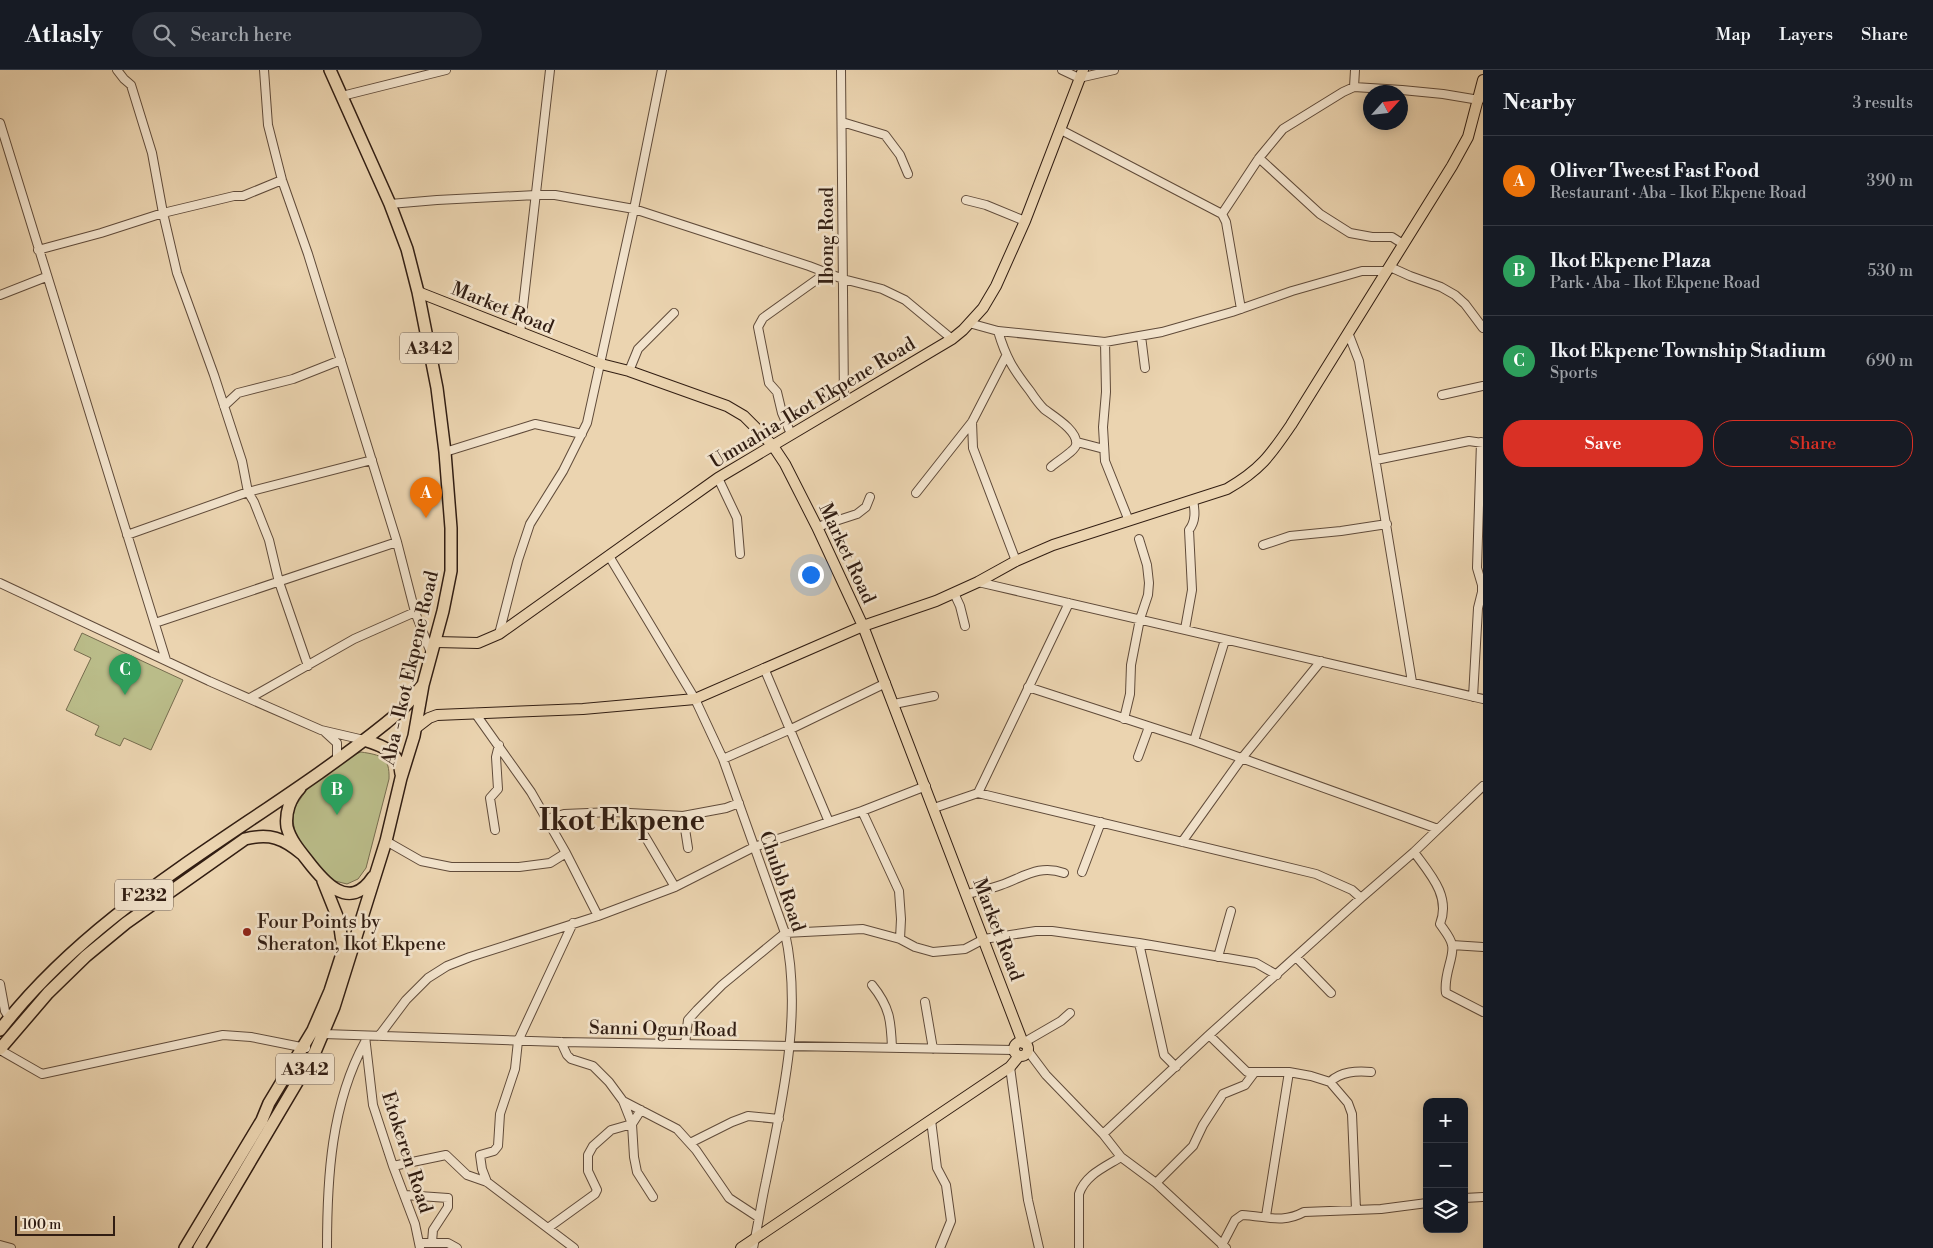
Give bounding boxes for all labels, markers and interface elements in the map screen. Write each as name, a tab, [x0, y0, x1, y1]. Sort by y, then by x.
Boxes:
search box	[132, 12, 482, 57]
text: Atlasly	[25, 20, 102, 50]
icon: search	[150, 21, 178, 49]
text: Search here	[190, 23, 292, 47]
text: Map	[1716, 23, 1751, 46]
text: Layers	[1779, 23, 1833, 46]
text: Share	[1861, 23, 1908, 46]
north arrow	[1363, 85, 1408, 130]
text: Nearby	[1503, 90, 1576, 116]
text: 3 results	[1852, 93, 1913, 113]
text: Oliver Tweest Fast Food	[1550, 159, 1760, 183]
text: A	[1513, 171, 1525, 191]
text: 390 m	[1867, 171, 1913, 191]
text: Restaurant · Aba - Ikot Ekpene Road	[1550, 183, 1806, 203]
street label: Ibong Road	[815, 187, 839, 285]
text: Ikot Ekpene Plaza	[1550, 249, 1711, 273]
text: B	[1513, 261, 1525, 281]
text: 530 m	[1867, 261, 1913, 281]
text: Park · Aba - Ikot Ekpene Road	[1550, 273, 1760, 293]
street label: Market Road	[448, 276, 558, 339]
road number: A342	[400, 332, 458, 364]
street label: Umuahia-Ikot Ekpene Road	[705, 332, 920, 474]
text: Ikot Ekpene Township Stadium	[1550, 339, 1826, 363]
text: C	[1513, 351, 1525, 371]
text: 690 m	[1866, 351, 1913, 371]
text: Sports	[1550, 363, 1597, 383]
button: Save	[1503, 420, 1703, 467]
button: Share	[1713, 420, 1913, 467]
pin: A	[410, 477, 442, 518]
street label: Market Road	[813, 499, 881, 608]
your location	[798, 562, 824, 588]
street label: Aba - Ikot Ekpene Road	[376, 568, 444, 769]
pin: C	[109, 654, 141, 695]
pin: B	[321, 774, 353, 815]
district label: Ikot Ekpene	[539, 803, 705, 840]
street label: Chubb Road	[754, 828, 811, 935]
street label: Market Road	[967, 874, 1029, 984]
road number: F232	[115, 880, 173, 910]
place label: Four Points by Sheraton, Ikot Ekpene	[257, 910, 446, 956]
marker: Four Points by Sheraton, Ikot Ekpene	[241, 926, 253, 938]
street label: Sanni Ogun Road	[589, 1016, 737, 1042]
road number: A342	[276, 1054, 334, 1084]
street label: Etokeren Road	[376, 1088, 438, 1216]
map controls	[1423, 1098, 1468, 1233]
button: +	[1423, 1098, 1468, 1143]
button: −	[1423, 1143, 1468, 1188]
button: layers	[1423, 1188, 1468, 1233]
scale bar	[15, 1213, 115, 1236]
text: 100 m	[22, 1216, 61, 1234]

